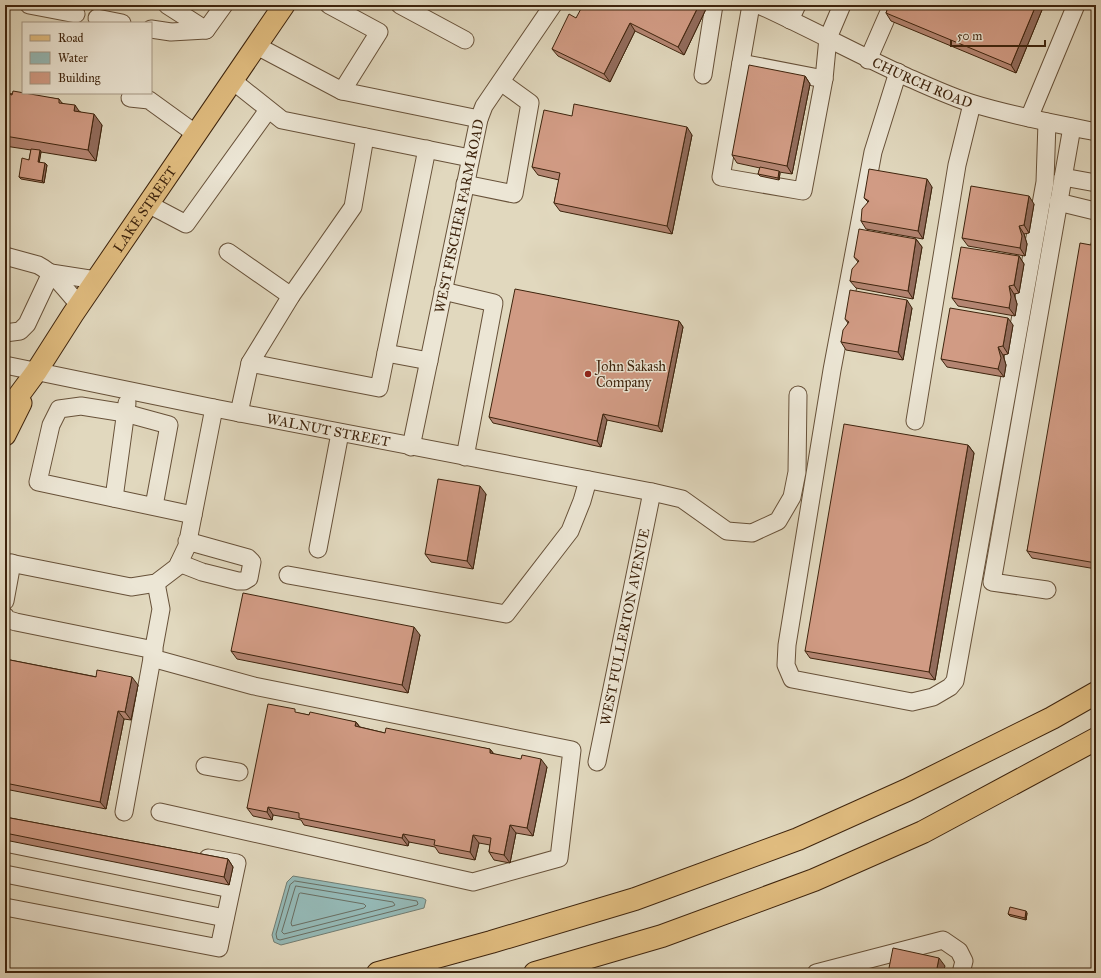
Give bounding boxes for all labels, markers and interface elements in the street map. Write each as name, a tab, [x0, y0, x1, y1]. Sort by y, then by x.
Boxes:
legend	[22, 22, 152, 94]
scale bar	[951, 22, 1045, 48]
text: 50 m	[957, 29, 982, 43]
text: Road	[58, 31, 84, 45]
text: Water	[58, 51, 88, 65]
street label: CHURCH ROAD	[869, 54, 975, 112]
text: Building	[58, 71, 101, 86]
street label: WEST FISCHER FARM ROAD	[431, 118, 488, 314]
street label: LAKE STREET	[110, 163, 181, 256]
place label: John Sakash Company	[594, 358, 666, 391]
marker: John Sakash Company	[583, 369, 593, 379]
street label: WALNUT STREET	[265, 410, 392, 451]
street label: WEST FULLERTON AVENUE	[597, 527, 653, 727]

